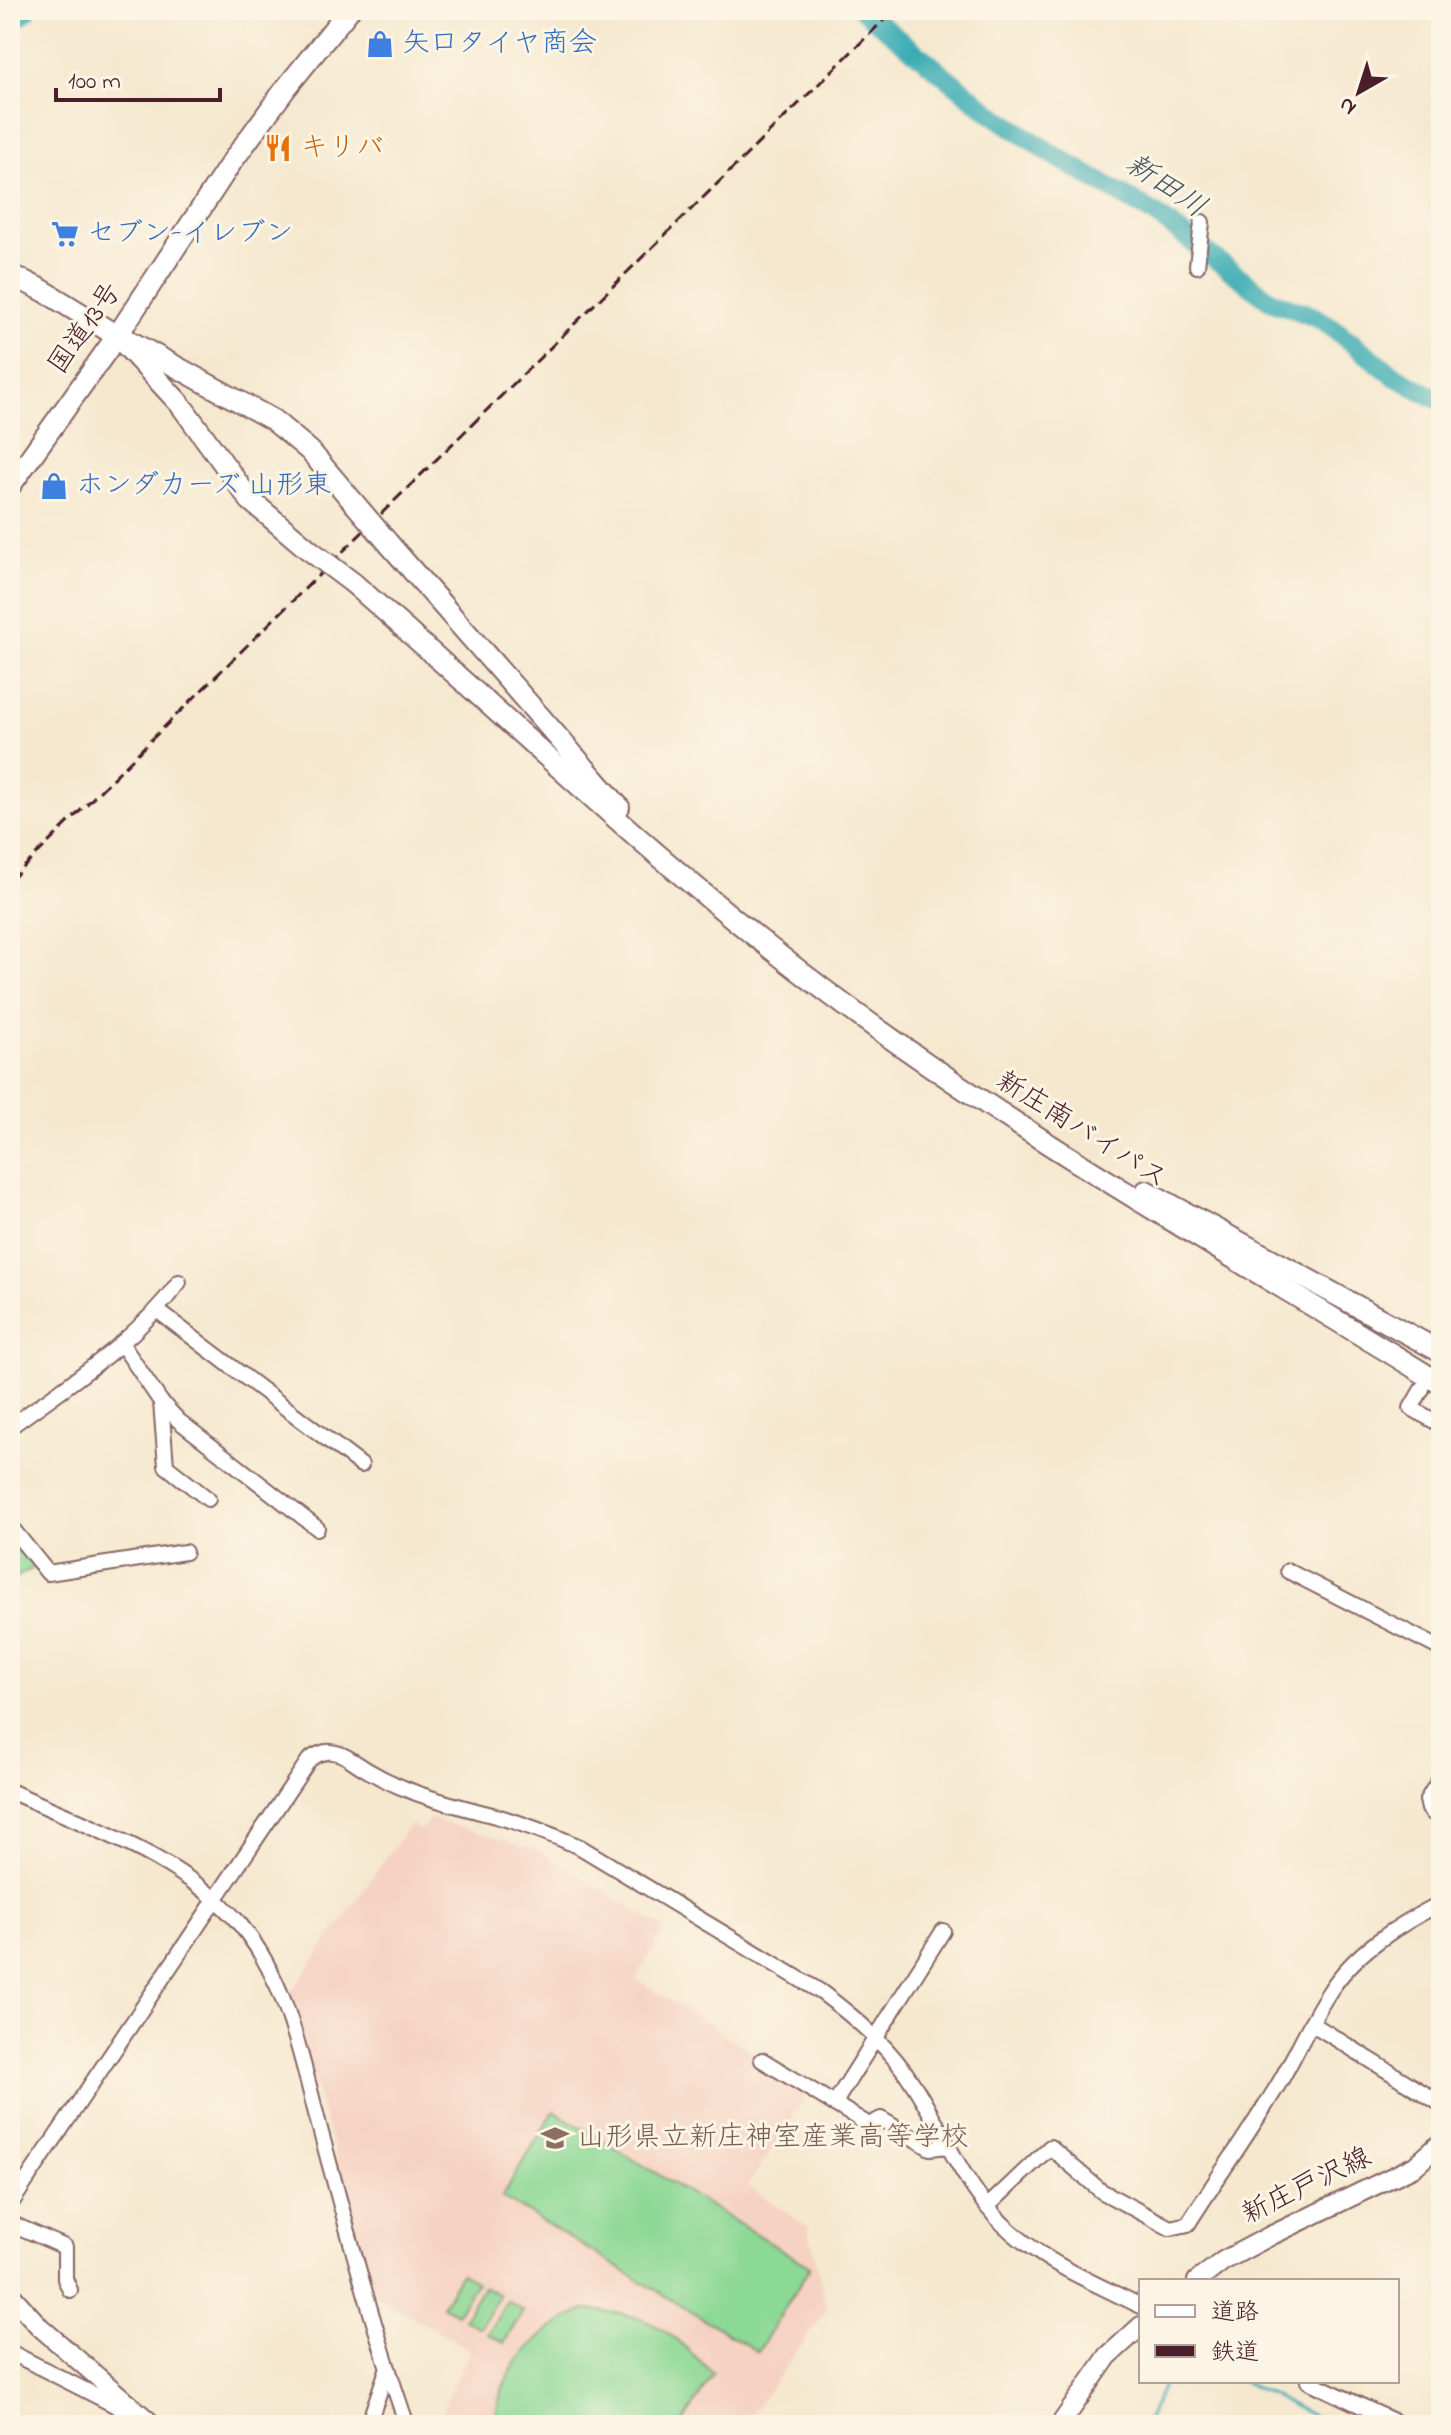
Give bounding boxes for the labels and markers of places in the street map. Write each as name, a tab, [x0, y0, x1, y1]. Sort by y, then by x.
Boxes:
place label: 矢口タイヤ商会	[402, 24, 597, 65]
shop icon: 矢口タイヤ商会	[365, 29, 395, 59]
place label: キリバ	[300, 128, 384, 169]
restaurant icon: キリバ	[263, 133, 293, 163]
place label: セブン-イレブン	[87, 214, 294, 255]
supermarket icon: セブン-イレブン	[50, 219, 80, 249]
place label: ホンダカーズ 山形東	[76, 466, 332, 507]
shop icon: ホンダカーズ 山形東	[39, 471, 69, 501]
place label: 山形県立新庄神室産業高等学校	[577, 2118, 969, 2159]
school or university icon: 山形県立新庄神室産業高等学校	[540, 2123, 570, 2153]

